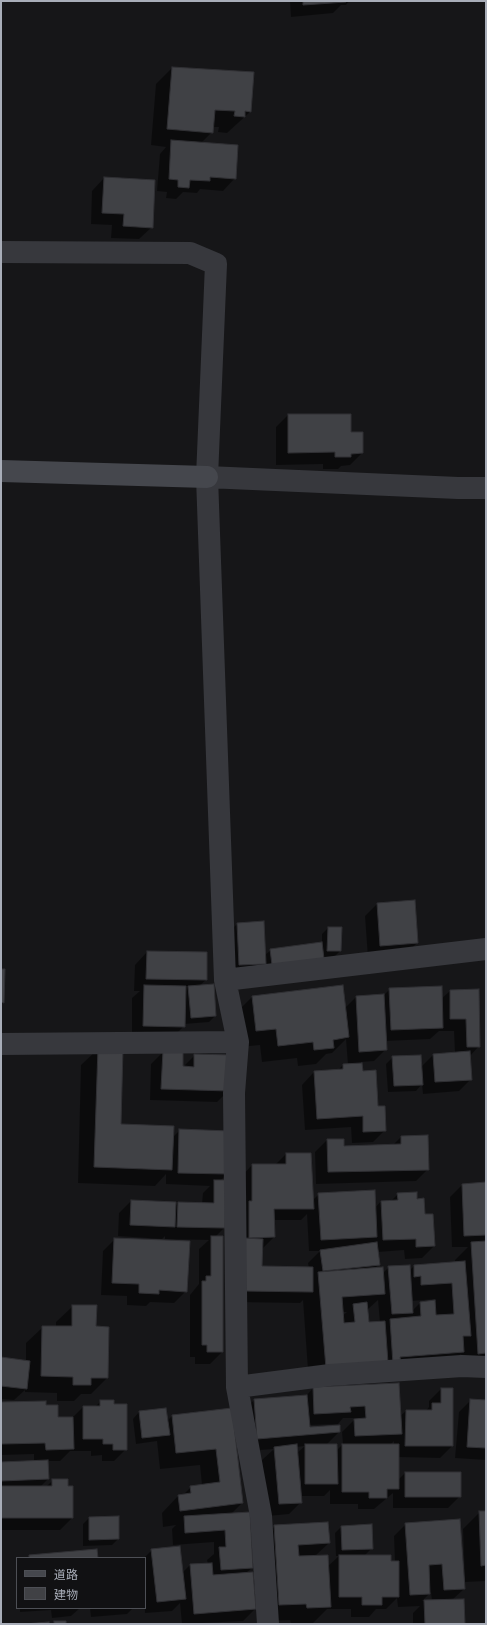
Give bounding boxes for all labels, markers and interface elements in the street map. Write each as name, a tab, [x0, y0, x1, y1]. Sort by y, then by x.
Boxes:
legend	[16, 1557, 146, 1609]
text: 道路	[54, 1568, 78, 1582]
text: 建物	[54, 1588, 78, 1602]

